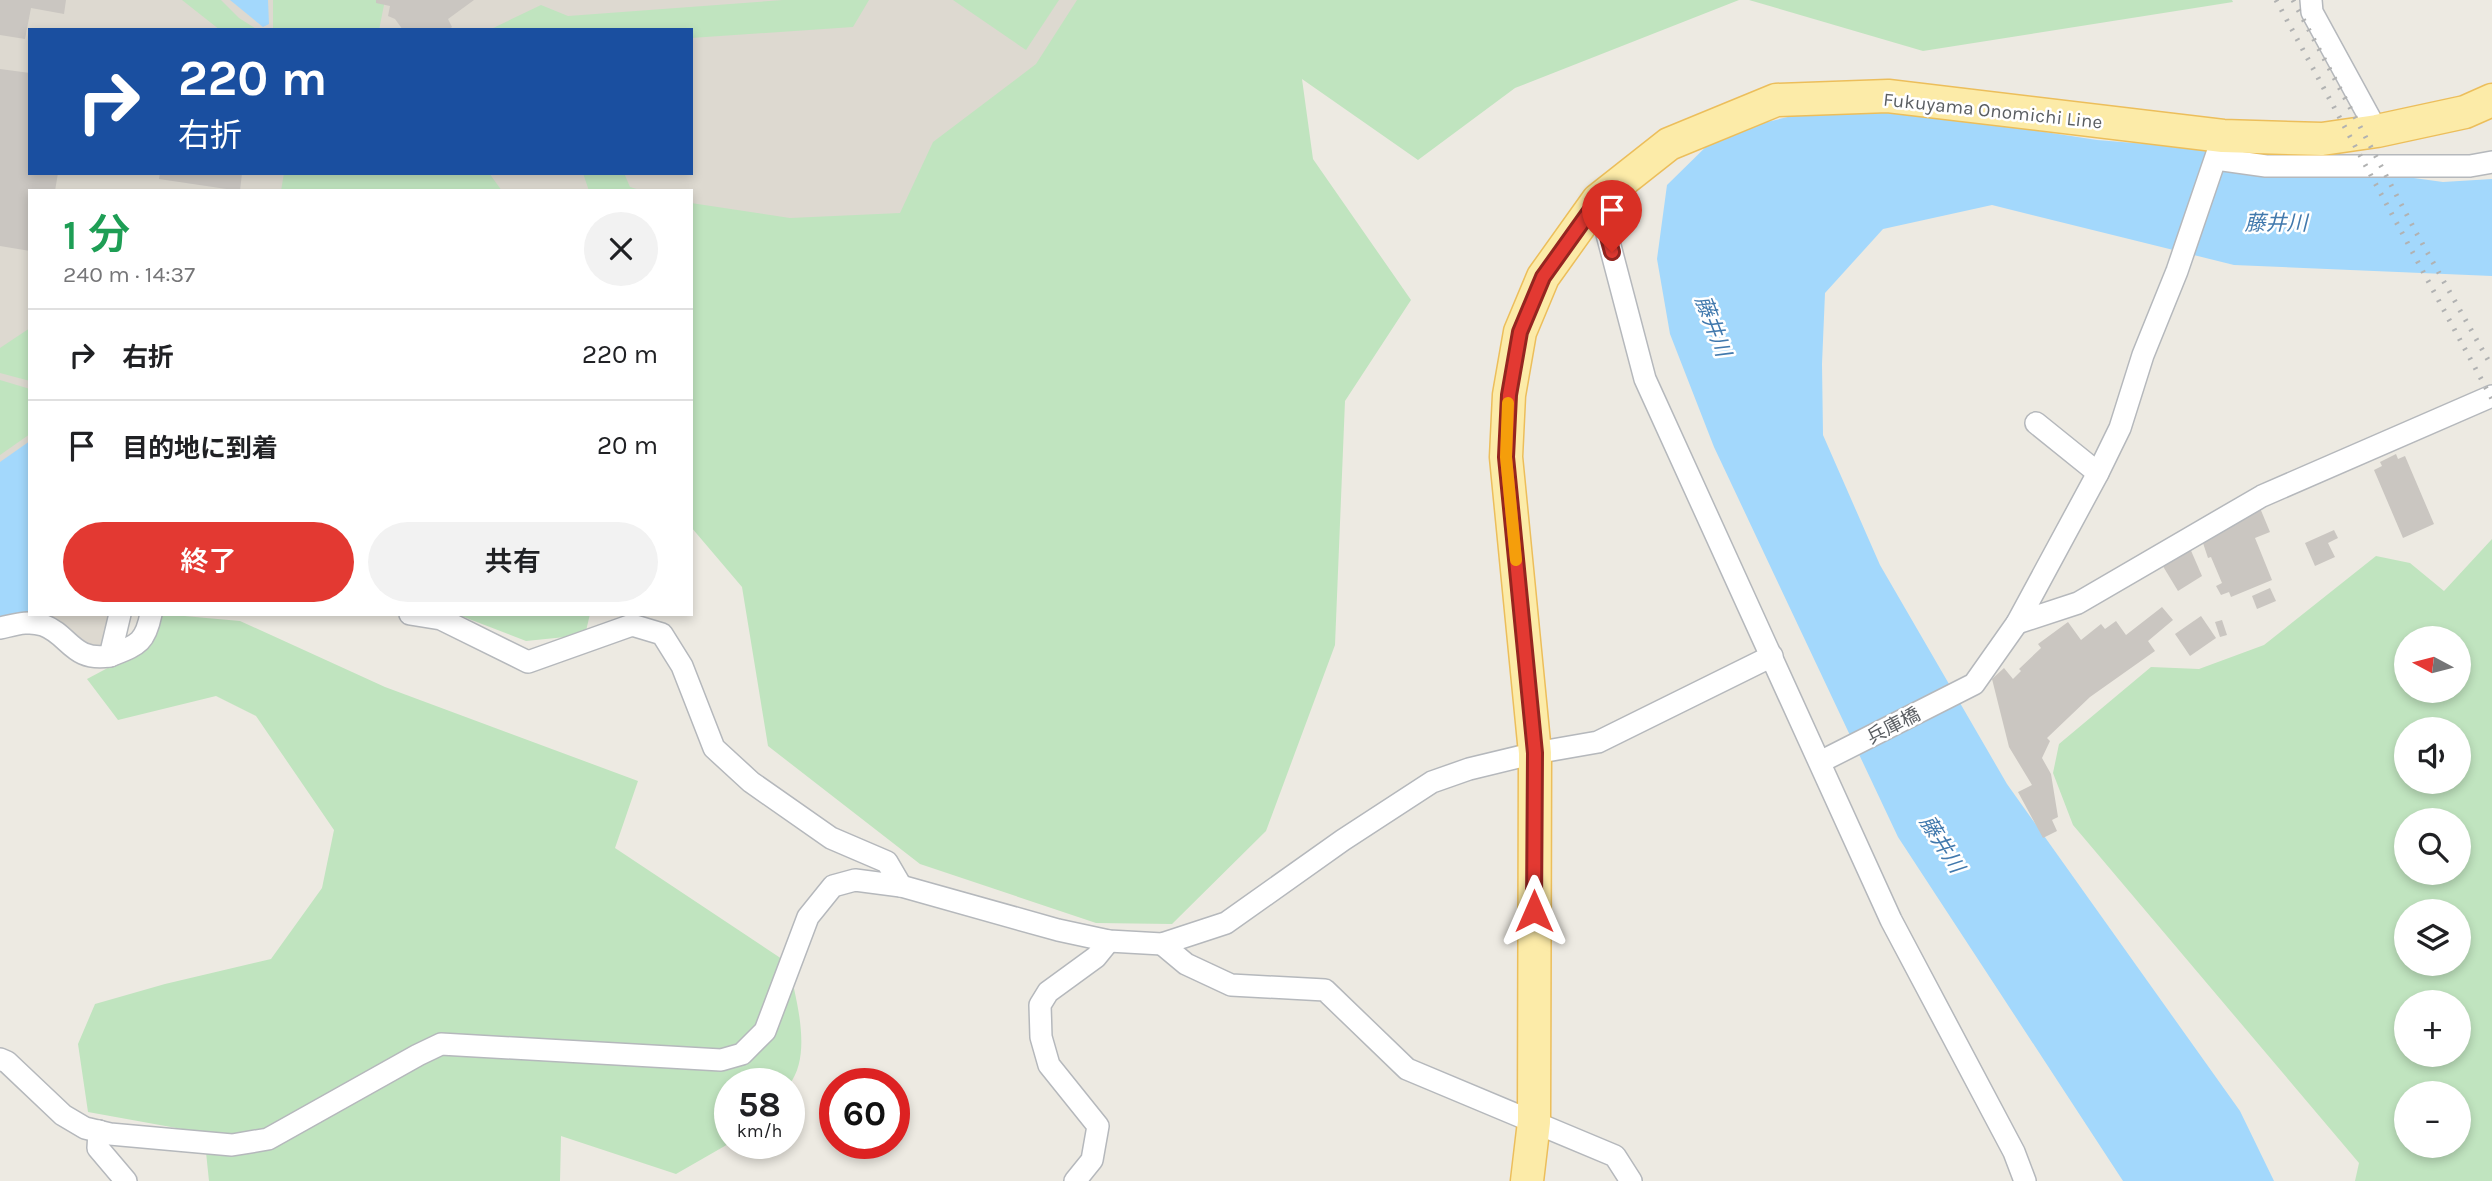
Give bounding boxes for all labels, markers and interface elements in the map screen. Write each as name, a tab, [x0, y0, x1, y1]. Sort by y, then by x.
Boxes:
text: 220 m	[178, 50, 327, 107]
icon: right	[63, 56, 154, 147]
street label: Fukuyama Onomichi Line	[1882, 89, 2103, 133]
text: 右折	[178, 117, 242, 154]
pin	[1582, 180, 1642, 252]
icon: arrive	[1593, 191, 1631, 229]
text: 1 分	[63, 210, 130, 260]
water label: 藤井川	[2245, 211, 2309, 235]
button: close	[584, 212, 658, 286]
text: 240 m · 14:37	[63, 261, 195, 288]
water label: 藤井川	[1691, 292, 1736, 362]
icon: right	[63, 336, 101, 374]
text: 220 m	[582, 339, 658, 370]
text: 右折	[122, 342, 174, 373]
icon: arrive	[63, 427, 101, 465]
text: 20 m	[597, 430, 658, 461]
text: 目的地に到着	[122, 433, 278, 464]
button: 終了	[63, 522, 354, 602]
button: 共有	[368, 522, 658, 602]
north arrow	[2394, 626, 2471, 704]
map controls	[2394, 626, 2471, 1158]
street label: 兵庫橋	[1863, 703, 1924, 749]
button: sound	[2394, 717, 2471, 794]
button: search	[2394, 808, 2471, 885]
water label: 藤井川	[1915, 811, 1970, 879]
position arrow	[1497, 874, 1571, 948]
button: layers	[2394, 899, 2471, 976]
button: +	[2394, 990, 2471, 1067]
speed limit sign: 60	[819, 1068, 910, 1159]
button: −	[2394, 1081, 2471, 1158]
text: 58	[738, 1084, 781, 1125]
text: km/h	[737, 1120, 782, 1142]

